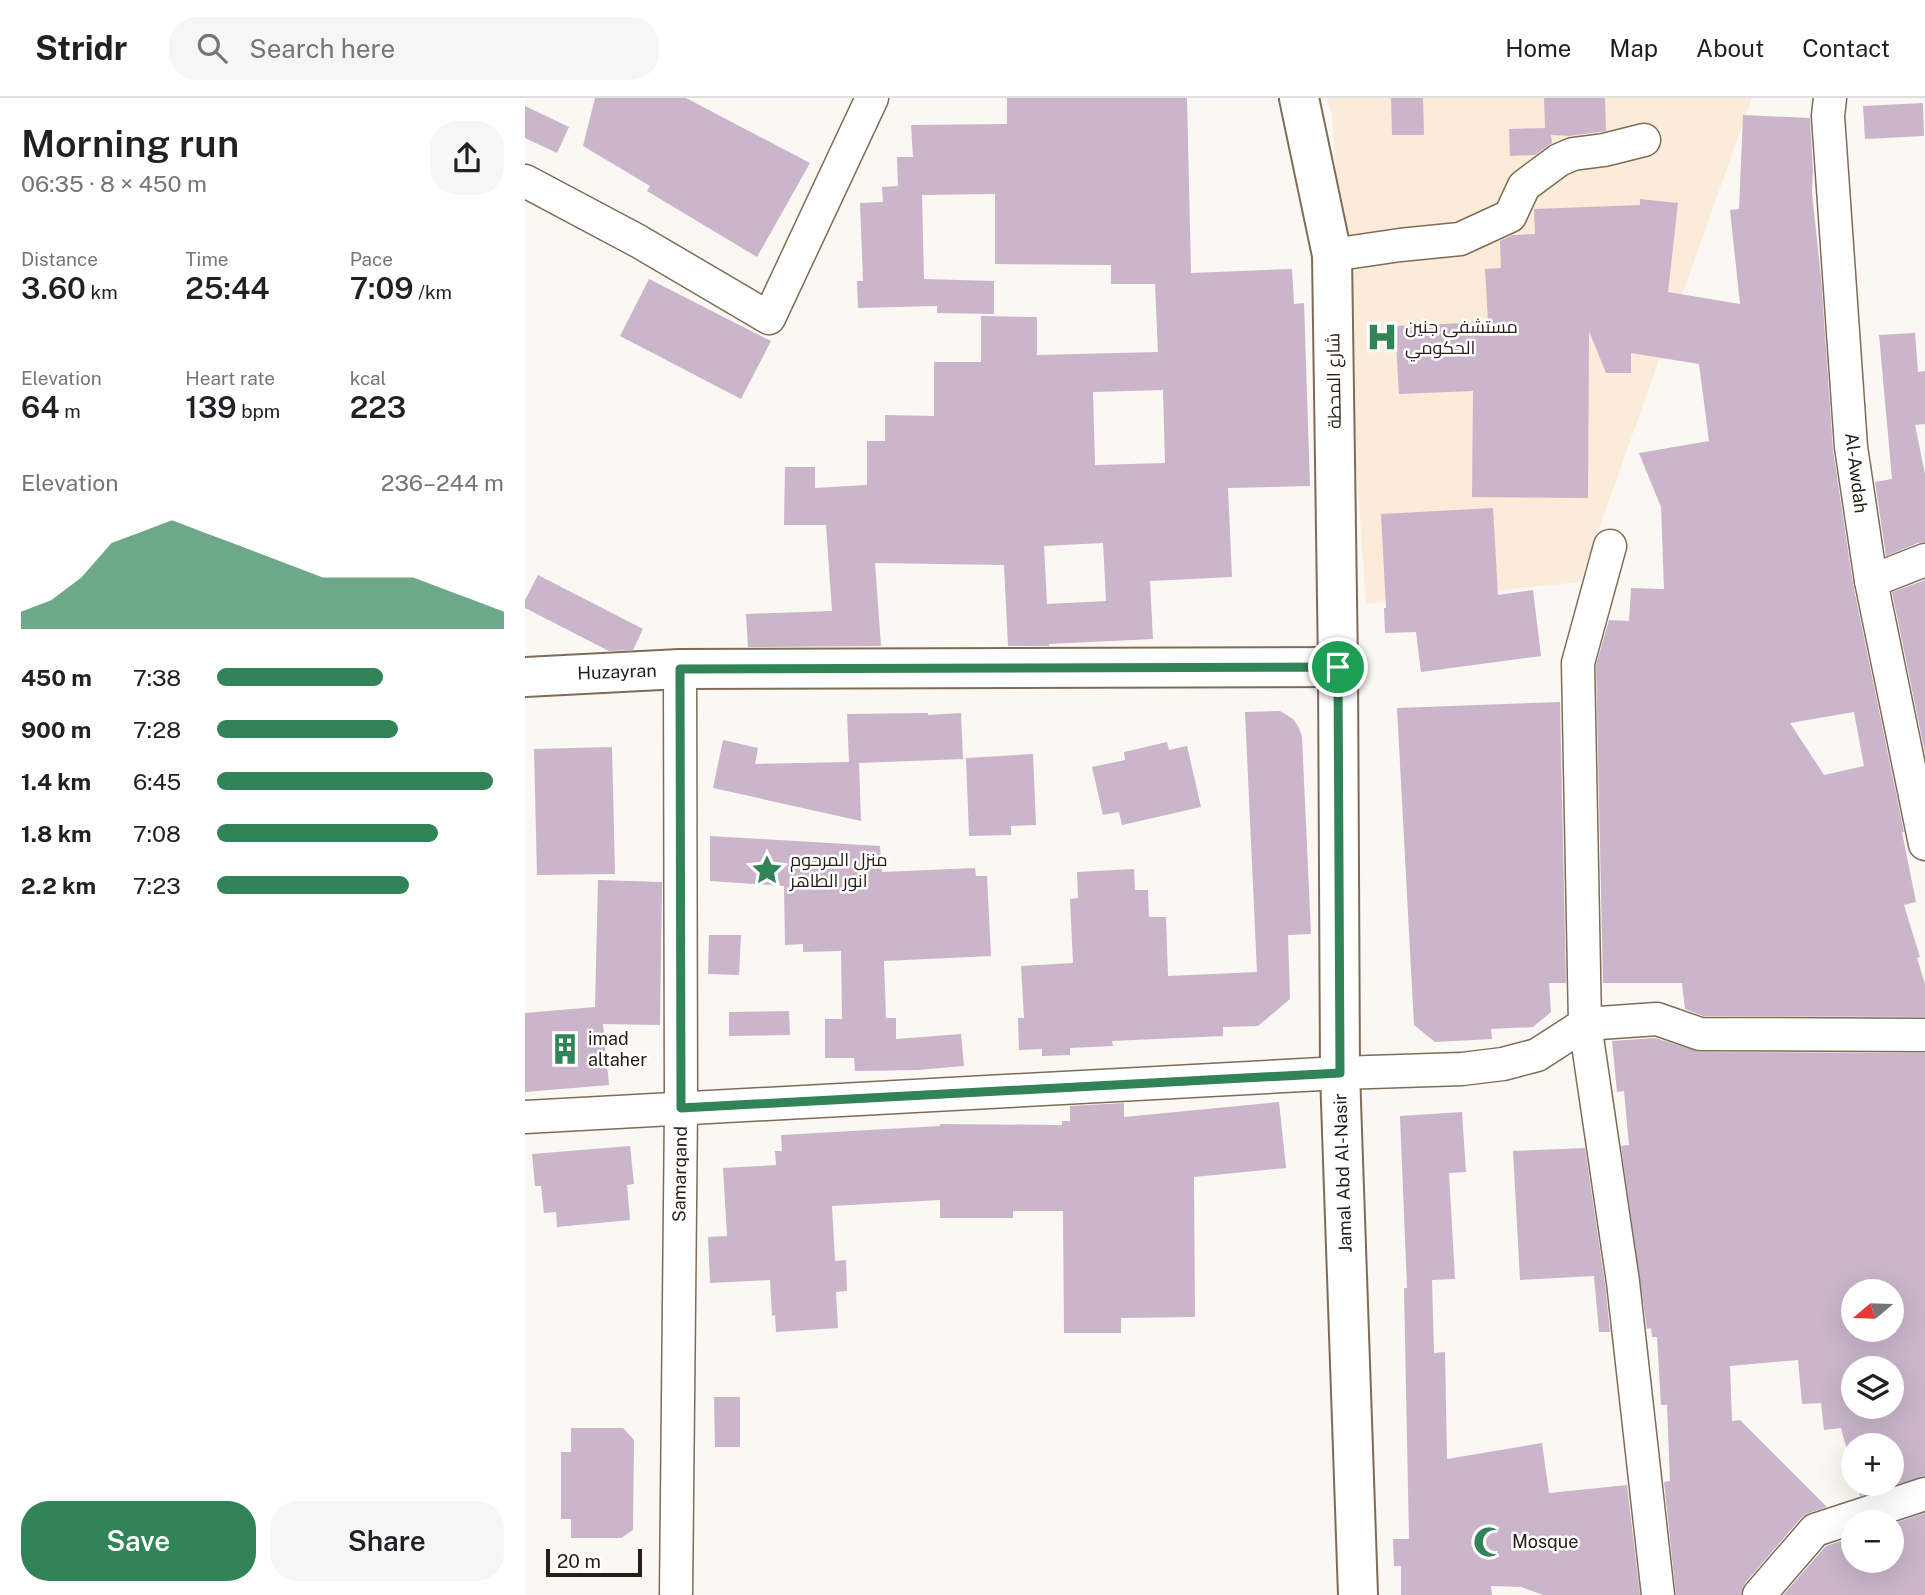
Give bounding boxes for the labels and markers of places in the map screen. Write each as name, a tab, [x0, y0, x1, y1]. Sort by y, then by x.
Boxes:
place label: مستشفى جنين الحكومي	[1405, 316, 1518, 362]
hospital icon: مستشفى جنين الحكومي	[1365, 320, 1399, 354]
pin	[1308, 637, 1368, 697]
place label: منزل المرحوم انور الطاهر	[789, 849, 888, 892]
place icon: منزل المرحوم انور الطاهر	[750, 853, 784, 887]
place label: imad altaher	[588, 1028, 647, 1070]
building icon: imad altaher	[548, 1032, 582, 1066]
mosque icon: Mosque	[1472, 1525, 1506, 1559]
place label: Mosque	[1512, 1531, 1578, 1552]

